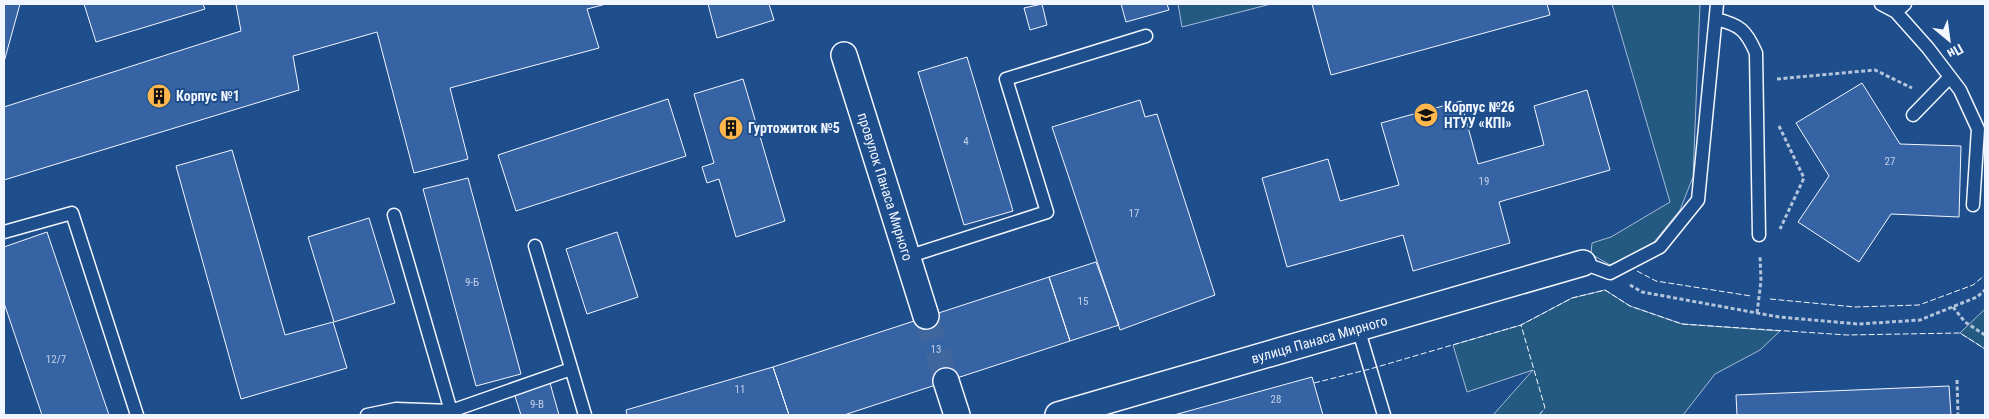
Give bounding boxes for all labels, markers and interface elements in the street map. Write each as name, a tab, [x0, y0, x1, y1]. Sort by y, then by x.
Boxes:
north arrow	[1924, 15, 1974, 65]
text: Пн	[1945, 41, 1966, 62]
building icon: Корпус №1	[146, 83, 172, 109]
place label: Корпус №1	[176, 88, 240, 104]
place label: Корпус №26 НТУУ «КПІ»	[1444, 99, 1515, 131]
school or university icon: Корпус №26 НТУУ «КПІ»	[1413, 102, 1439, 128]
street label: провулок Панаса Мирного	[855, 111, 916, 263]
building icon: Гуртожиток №5	[718, 115, 744, 141]
place label: Гуртожиток №5	[748, 120, 840, 136]
house number: 4	[963, 135, 969, 148]
house number: 27	[1885, 155, 1895, 168]
house number: 19	[1479, 175, 1489, 188]
house number: 17	[1129, 207, 1139, 220]
house number: 9-Б	[465, 276, 479, 289]
house number: 15	[1078, 295, 1088, 308]
street label: вулиця Панаса Мирного	[1249, 312, 1389, 367]
house number: 13	[931, 343, 941, 356]
house number: 12/7	[46, 353, 66, 366]
house number: 11	[735, 383, 745, 396]
house number: 28	[1271, 393, 1281, 406]
house number: 9-В	[530, 398, 544, 411]

